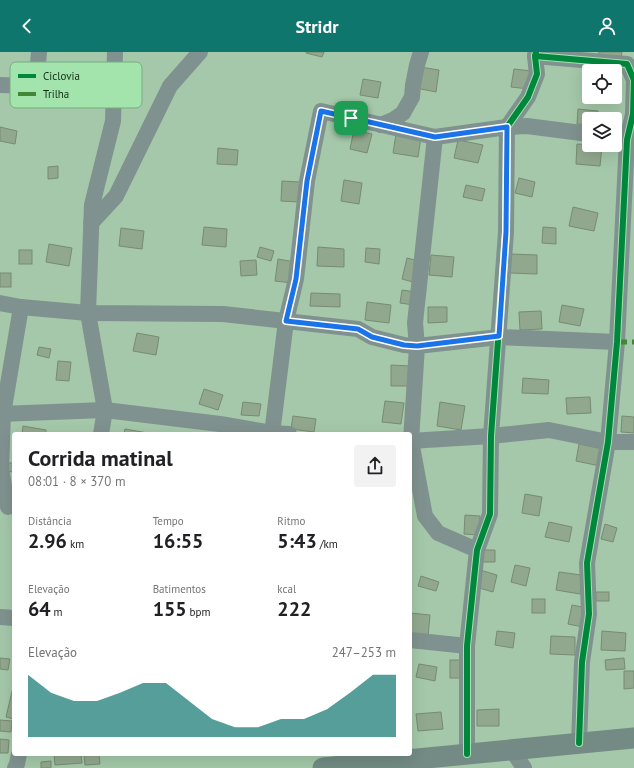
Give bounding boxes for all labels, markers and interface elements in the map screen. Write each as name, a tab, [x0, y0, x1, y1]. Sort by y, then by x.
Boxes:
icon: back	[16, 15, 38, 37]
text: Stridr	[295, 15, 339, 38]
icon: person	[596, 15, 618, 37]
legend	[10, 62, 142, 108]
map controls	[582, 64, 622, 152]
button: locate	[582, 64, 622, 104]
text: Ciclovia	[43, 69, 80, 83]
text: Trilha	[43, 87, 69, 101]
pin	[334, 101, 368, 135]
icon: arrive	[340, 107, 362, 129]
button: layers	[582, 112, 622, 152]
text: Corrida matinal	[28, 444, 173, 472]
button: share	[354, 445, 396, 487]
text: 08:01 · 8 × 370 m	[28, 473, 125, 490]
text: Distância	[28, 514, 71, 528]
text: Tempo	[153, 514, 184, 528]
text: Ritmo	[277, 514, 305, 528]
text: 2.96	[28, 528, 67, 554]
text: 16:55	[153, 528, 203, 554]
text: 5:43	[277, 528, 317, 554]
text: km	[67, 537, 84, 551]
text: /km	[317, 537, 338, 551]
text: Elevação	[28, 582, 70, 596]
text: Batimentos	[153, 582, 206, 596]
text: kcal	[277, 582, 296, 596]
text: 64	[28, 596, 51, 622]
text: 155	[153, 596, 187, 622]
text: 222	[277, 596, 311, 622]
text: m	[51, 605, 63, 619]
text: bpm	[187, 605, 210, 619]
text: Elevação	[28, 644, 77, 661]
text: 247–253 m	[332, 644, 396, 661]

